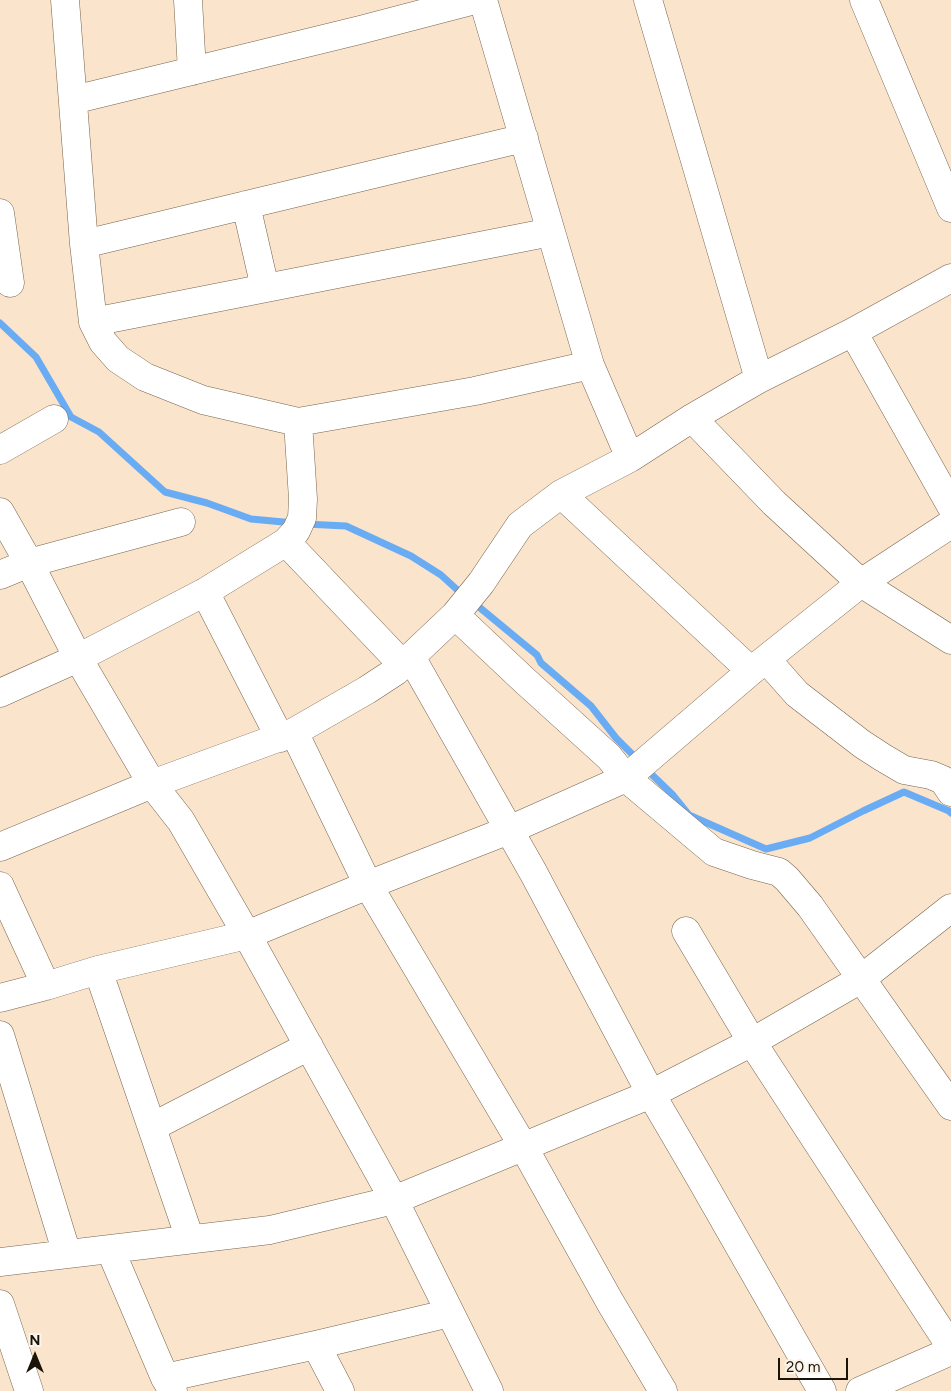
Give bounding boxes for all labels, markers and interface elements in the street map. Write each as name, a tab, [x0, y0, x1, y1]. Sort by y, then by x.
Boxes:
north arrow	[10, 1331, 60, 1381]
text: N	[30, 1332, 40, 1349]
scale bar	[781, 1348, 851, 1380]
text: 20 m	[786, 1358, 820, 1376]

